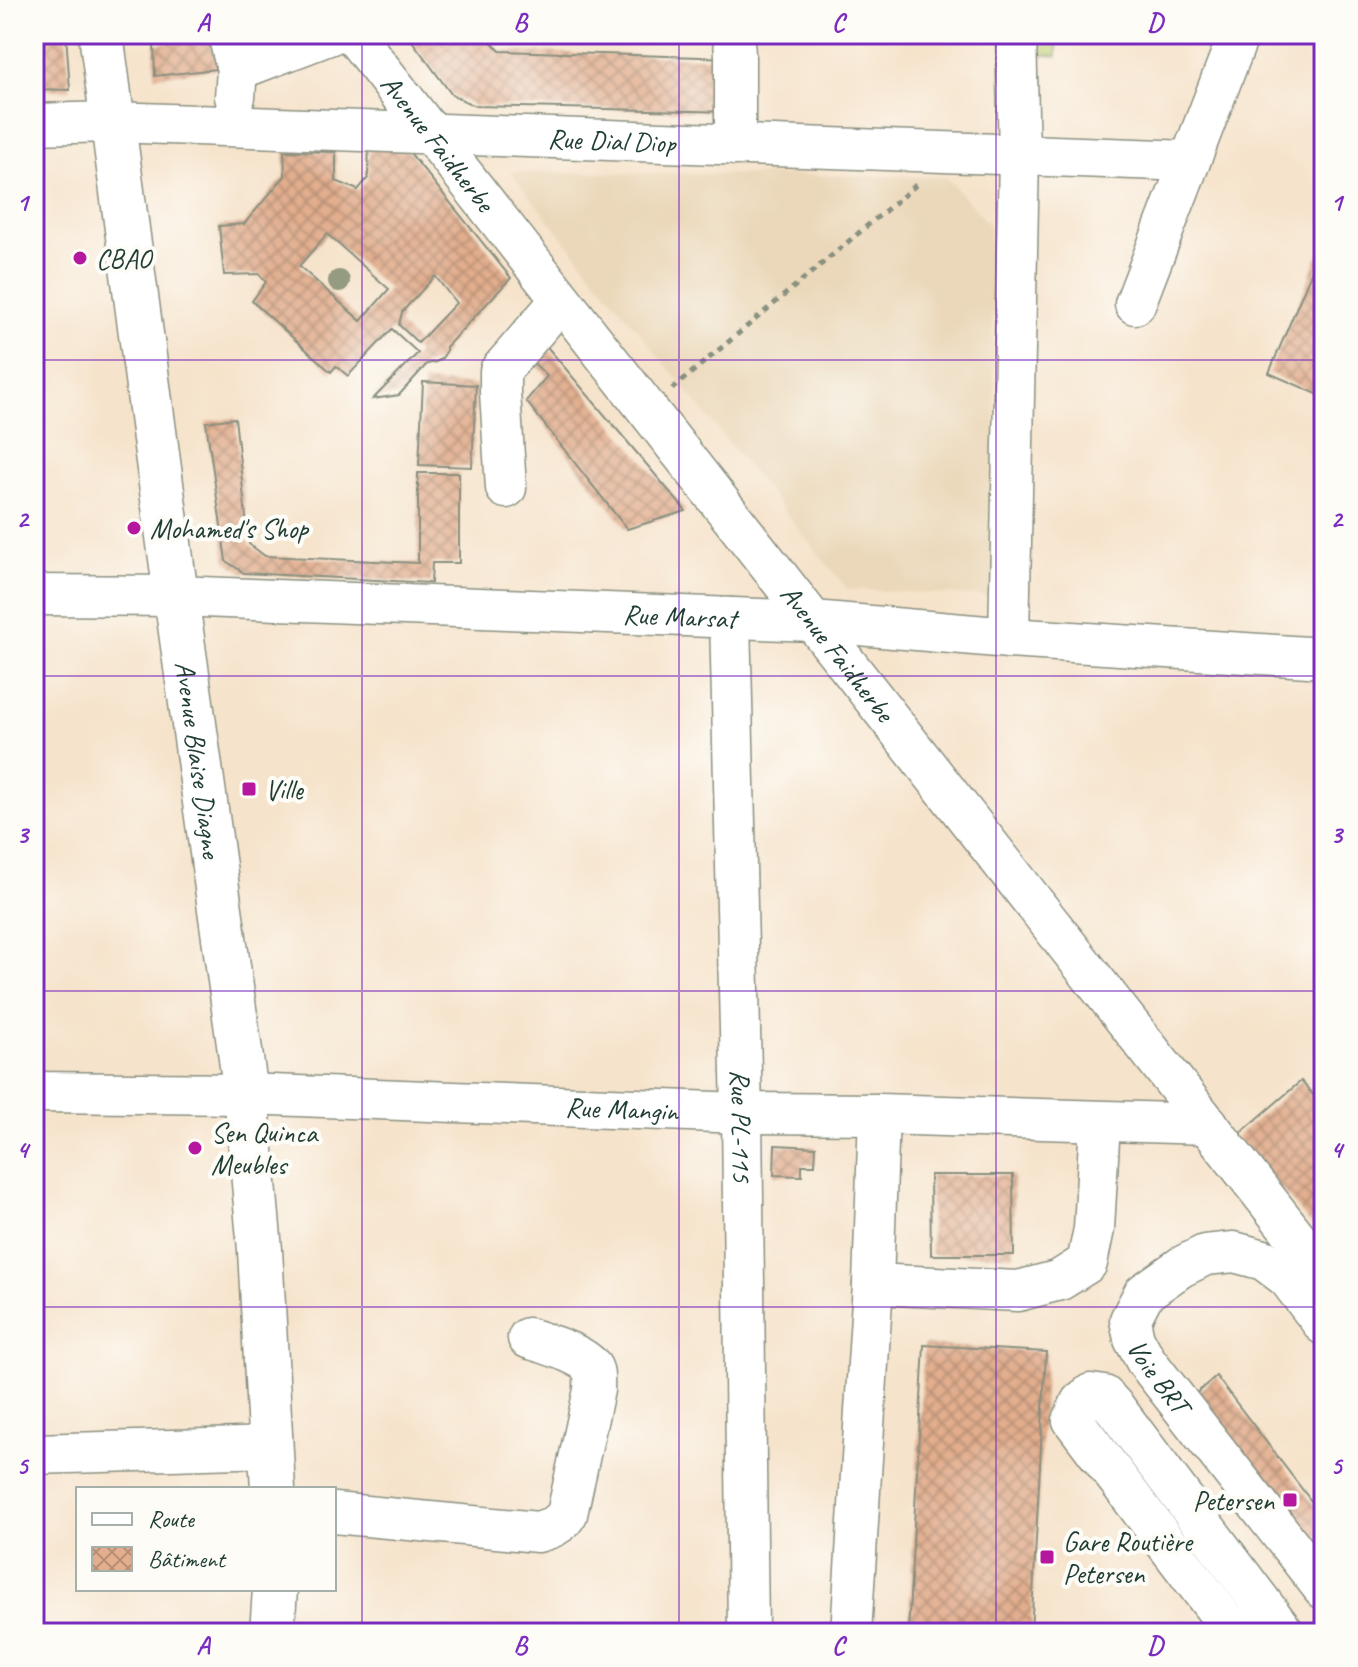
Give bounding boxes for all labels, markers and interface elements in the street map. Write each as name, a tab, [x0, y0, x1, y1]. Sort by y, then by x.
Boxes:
text: A	[196, 6, 211, 39]
text: B	[513, 6, 529, 39]
text: C	[832, 6, 848, 39]
text: D	[1147, 6, 1165, 39]
street label: Avenue Faidherbe	[373, 67, 503, 220]
street label: Rue Dial Diop	[547, 121, 677, 160]
text: 1	[16, 186, 31, 219]
text: 1	[1330, 186, 1345, 219]
place label: CBAO	[96, 241, 154, 276]
marker: CBAO	[71, 249, 89, 267]
text: 2	[16, 502, 30, 535]
text: 2	[1330, 502, 1344, 535]
place label: Mohamed's Shop	[150, 511, 310, 546]
marker: Mohamed's Shop	[125, 519, 143, 537]
street label: Avenue Faidherbe	[773, 577, 903, 730]
street label: Rue Marsat	[622, 597, 741, 636]
street label: Avenue Blaise Diagne	[167, 659, 230, 862]
place label: Ville	[265, 772, 304, 807]
marker: Ville	[240, 780, 258, 798]
text: 3	[16, 818, 30, 851]
text: 3	[1330, 818, 1344, 851]
street label: Rue PL-115	[723, 1069, 760, 1184]
street label: Rue Mangin	[565, 1089, 680, 1129]
place label: Sen Quinca Meubles	[211, 1115, 319, 1182]
text: 4	[16, 1133, 31, 1166]
text: 4	[1330, 1133, 1345, 1166]
marker: Sen Quinca Meubles	[186, 1139, 204, 1157]
street label: Voie BRT	[1120, 1333, 1201, 1426]
text: 5	[16, 1449, 30, 1482]
text: 5	[1330, 1449, 1344, 1482]
place label: Petersen	[1193, 1483, 1275, 1518]
legend	[76, 1487, 336, 1591]
marker: Petersen	[1281, 1491, 1299, 1509]
text: Route	[148, 1504, 196, 1534]
place label: Gare Routière Petersen	[1063, 1524, 1194, 1591]
text: Bâtiment	[148, 1544, 227, 1574]
marker: Gare Routière Petersen	[1038, 1548, 1056, 1566]
text: A	[196, 1629, 211, 1662]
text: B	[513, 1629, 529, 1662]
text: C	[832, 1629, 848, 1662]
text: D	[1147, 1629, 1165, 1662]

